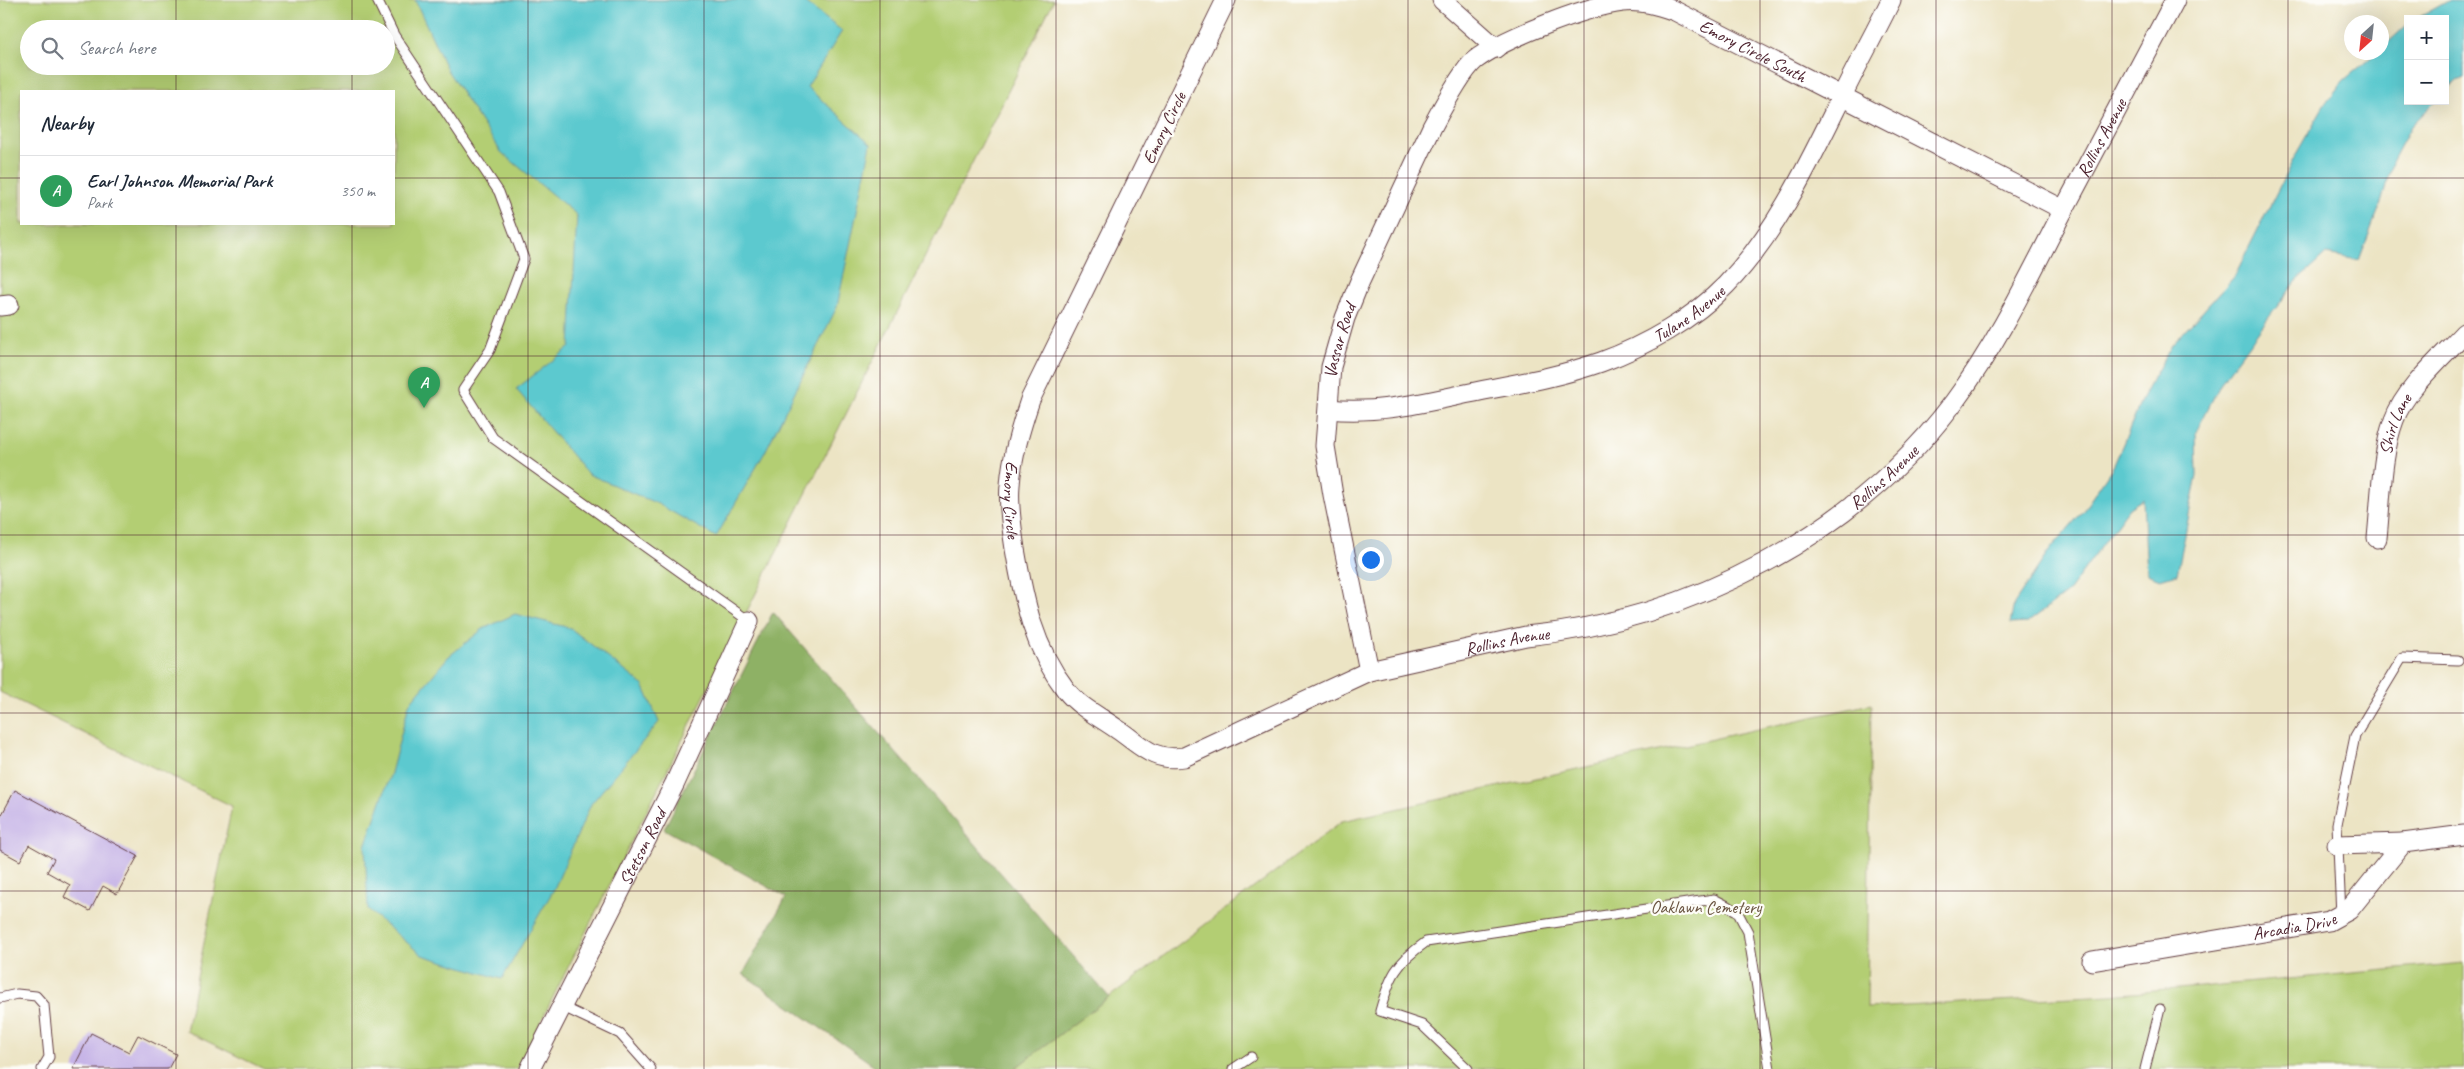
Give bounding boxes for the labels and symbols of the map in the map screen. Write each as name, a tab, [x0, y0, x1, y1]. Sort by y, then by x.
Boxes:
street label: Emory Circle South	[1696, 14, 1811, 88]
north arrow	[2344, 15, 2389, 60]
street label: Emory Circle	[1137, 88, 1191, 167]
street label: Rollins Avenue	[2072, 94, 2132, 181]
street label: Tulane Avenue	[1649, 280, 1731, 347]
street label: Vassar Road	[1319, 297, 1362, 379]
pin: A	[408, 367, 440, 408]
street label: Shirl Lane	[2374, 388, 2417, 456]
street label: Rollins Avenue	[1845, 440, 1924, 514]
street label: Emory Circle	[998, 460, 1024, 541]
your location	[1358, 547, 1384, 573]
street label: Rollins Avenue	[1463, 622, 1552, 660]
street label: Stetson Road	[614, 802, 672, 889]
park label: Oaklawn Cemetery	[1650, 896, 1763, 918]
street label: Arcadia Drive	[2251, 908, 2341, 945]

